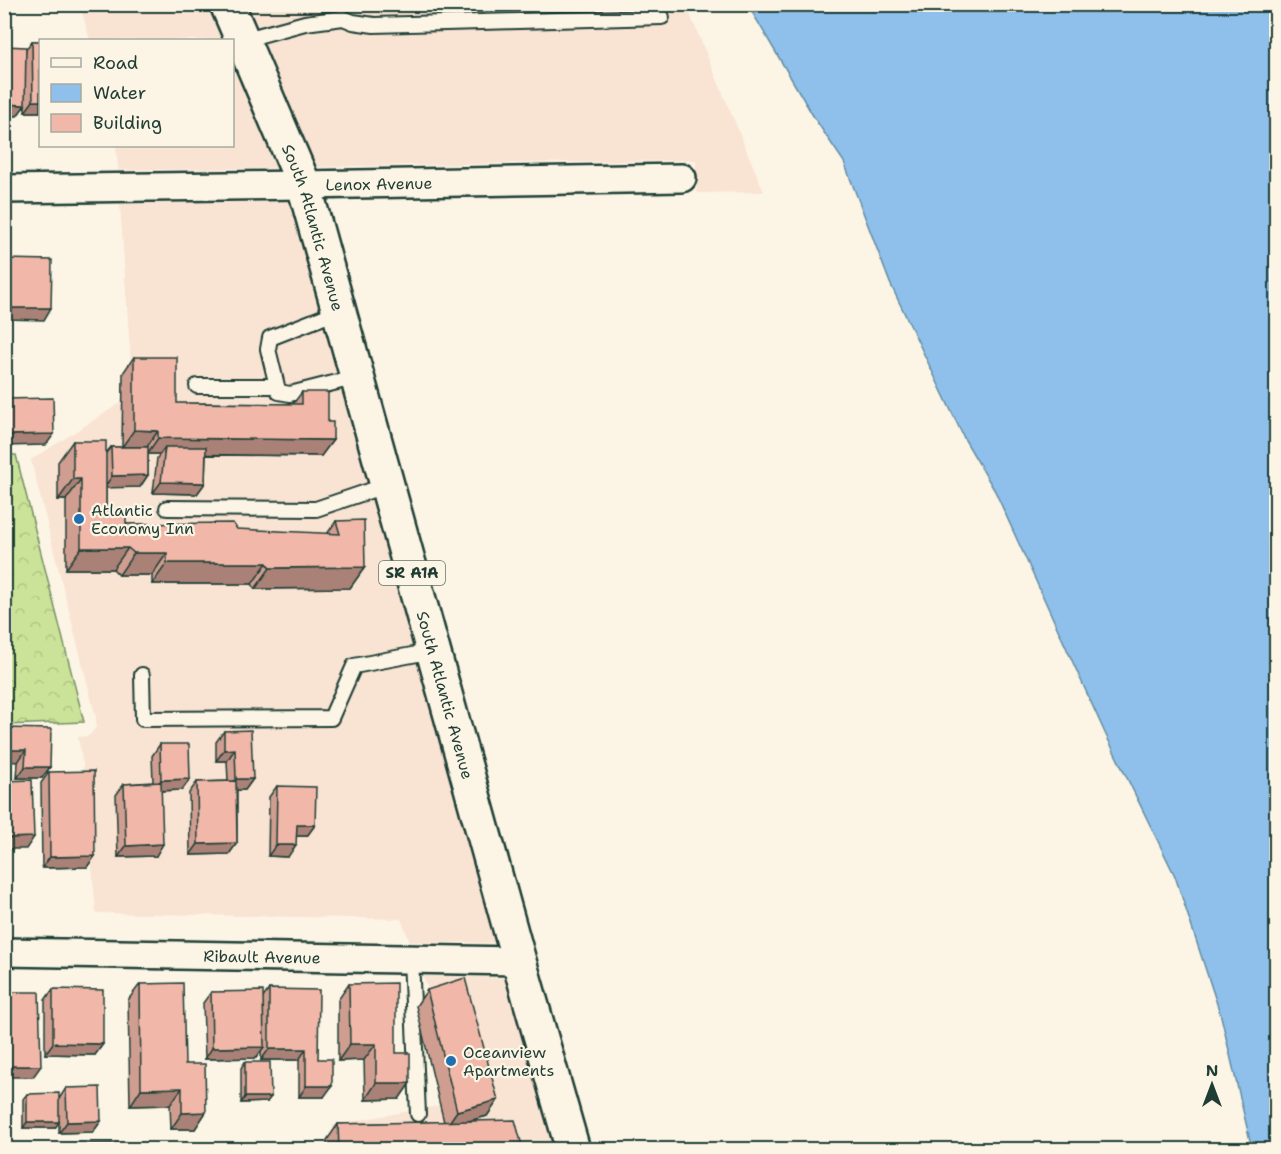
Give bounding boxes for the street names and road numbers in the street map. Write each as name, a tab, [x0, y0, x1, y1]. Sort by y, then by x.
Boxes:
street label: South Atlantic Avenue	[277, 141, 348, 313]
street label: Lenox Avenue	[325, 173, 433, 196]
road number: SR A1A	[379, 561, 445, 585]
street label: South Atlantic Avenue	[412, 609, 478, 782]
street label: Ribault Avenue	[203, 945, 321, 969]

